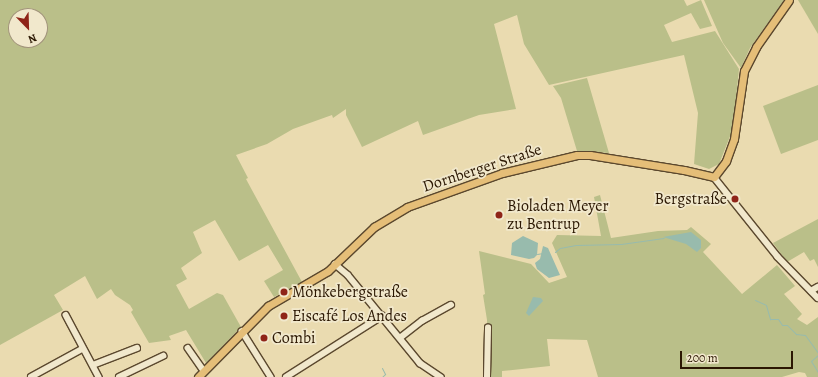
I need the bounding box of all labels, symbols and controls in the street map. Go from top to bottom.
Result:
north arrow [8,8,48,48]
text: N [26,30,39,47]
street label: Dornberger Straße [420,140,544,196]
place label: Bergstraße [655,189,727,209]
marker: Bergstraße [730,194,740,204]
place label: Bioladen Meyer zu Bentrup [507,196,609,234]
marker: Bioladen Meyer zu Bentrup [494,210,504,220]
place label: Mönkebergstraße [292,282,408,302]
marker: Mönkebergstraße [279,287,289,297]
place label: Eiscafé Los Andes [292,306,407,326]
marker: Eiscafé Los Andes [279,311,289,321]
place label: Combi [272,328,316,348]
marker: Combi [259,333,269,343]
scale bar [682,343,795,369]
text: 200 m [687,350,718,366]

